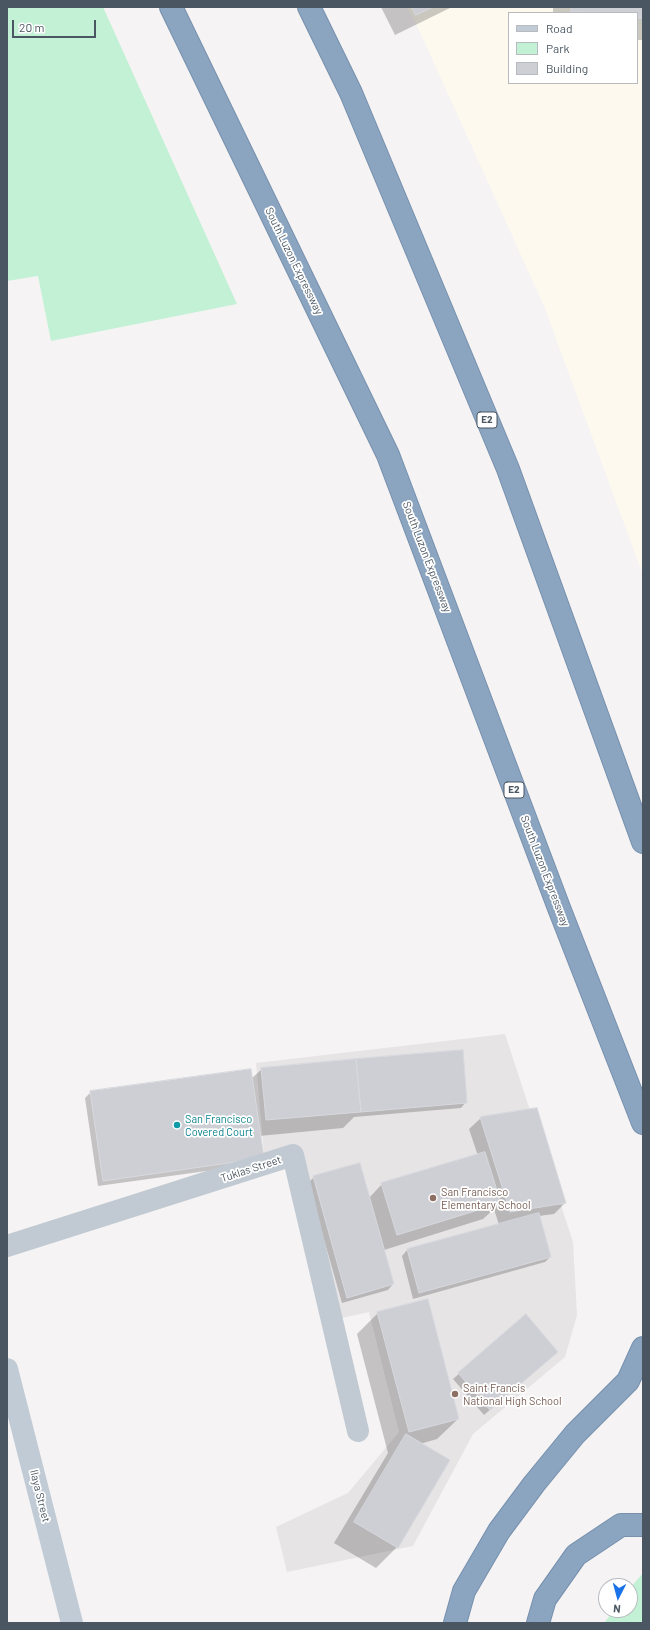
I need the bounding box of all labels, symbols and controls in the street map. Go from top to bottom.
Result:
scale bar [14,12,98,38]
legend [508,12,638,84]
text: 20 m [19,20,45,34]
text: Road [546,21,573,35]
text: Park [546,41,570,55]
text: Building [546,61,588,75]
street label: South Luzon Expressway [262,205,326,317]
road number: E2 [477,412,497,428]
street label: South Luzon Expressway [400,500,454,614]
road number: E2 [504,782,524,798]
street label: South Luzon Expressway [518,814,572,928]
place label: San Francisco Covered Court [185,1112,253,1138]
marker: San Francisco Covered Court [172,1120,182,1130]
street label: Tuklas Street [219,1153,283,1185]
place label: San Francisco Elementary School [441,1185,531,1211]
marker: San Francisco Elementary School [428,1193,438,1203]
place label: Saint Francis National High School [463,1381,562,1407]
marker: Saint Francis National High School [450,1389,460,1399]
street label: Ilaya Street [27,1468,53,1524]
north arrow [598,1578,638,1618]
text: N [612,1603,621,1616]

